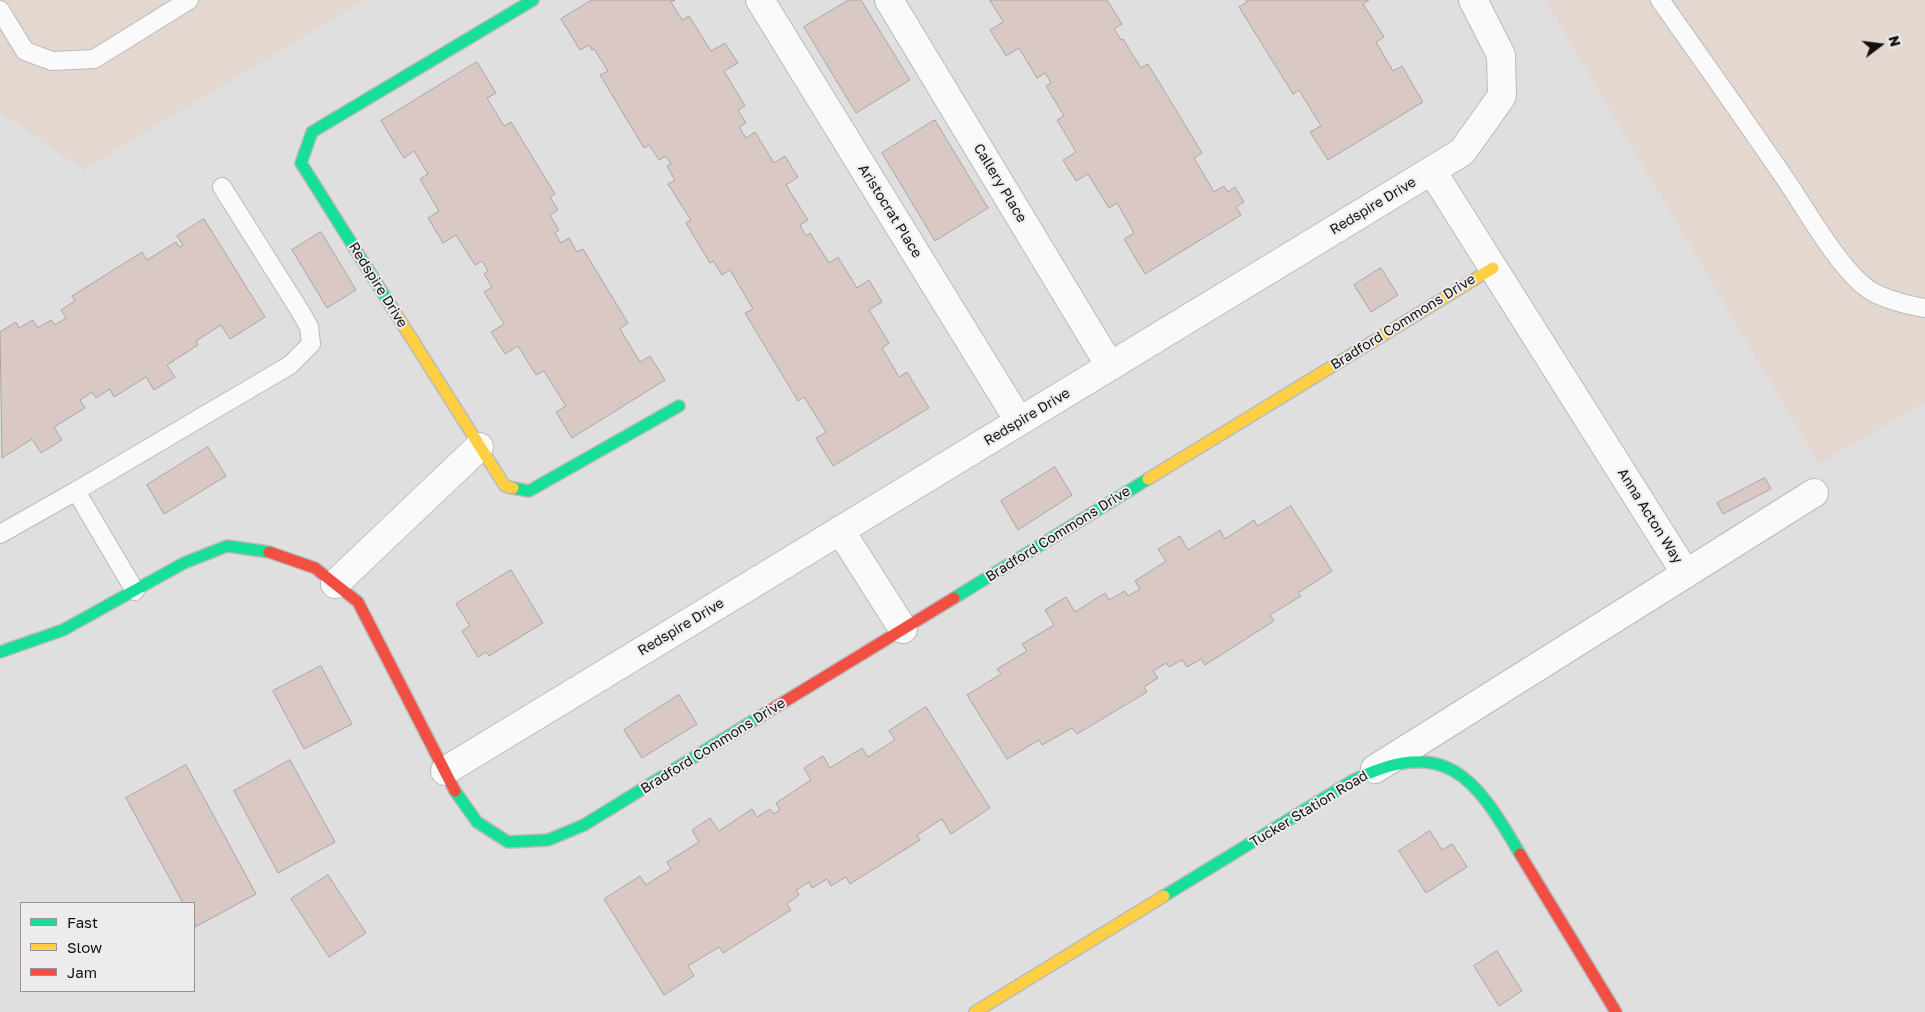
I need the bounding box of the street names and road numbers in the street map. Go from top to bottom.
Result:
street label: Callery Place [970,141,1030,225]
street label: Aristocrat Place [854,161,926,261]
street label: Redspire Drive [1327,174,1419,238]
street label: Redspire Drive [345,239,411,331]
street label: Bradford Commons Drive [1328,271,1478,373]
street label: Redspire Drive [981,385,1073,449]
street label: Anna Acton Way [1614,465,1686,567]
street label: Bradford Commons Drive [983,483,1133,585]
street label: Redspire Drive [635,595,727,659]
street label: Bradford Commons Drive [638,695,788,797]
street label: Tucker Station Road [1247,767,1371,851]

